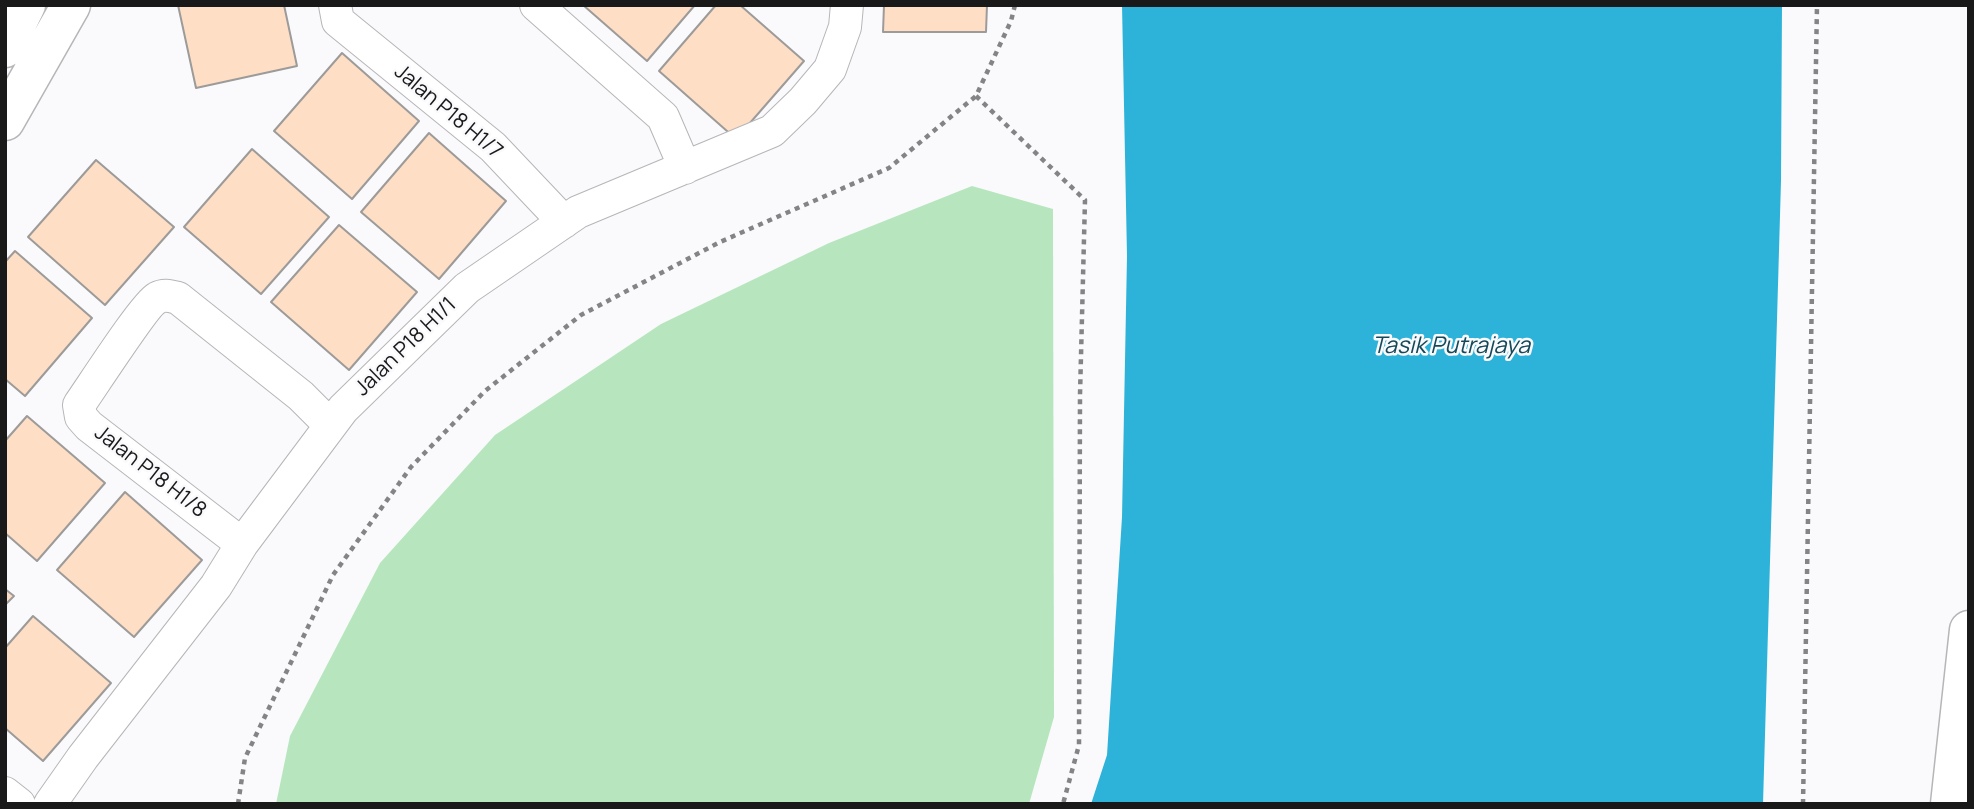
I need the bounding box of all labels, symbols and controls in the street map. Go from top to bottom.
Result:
street label: Jalan P18 H1/7 [389,60,507,164]
street label: Jalan P18 H1/1 [350,293,462,401]
water label: Tasik Putrajaya [1372,333,1530,361]
street label: Jalan P18 H1/8 [89,421,211,523]

